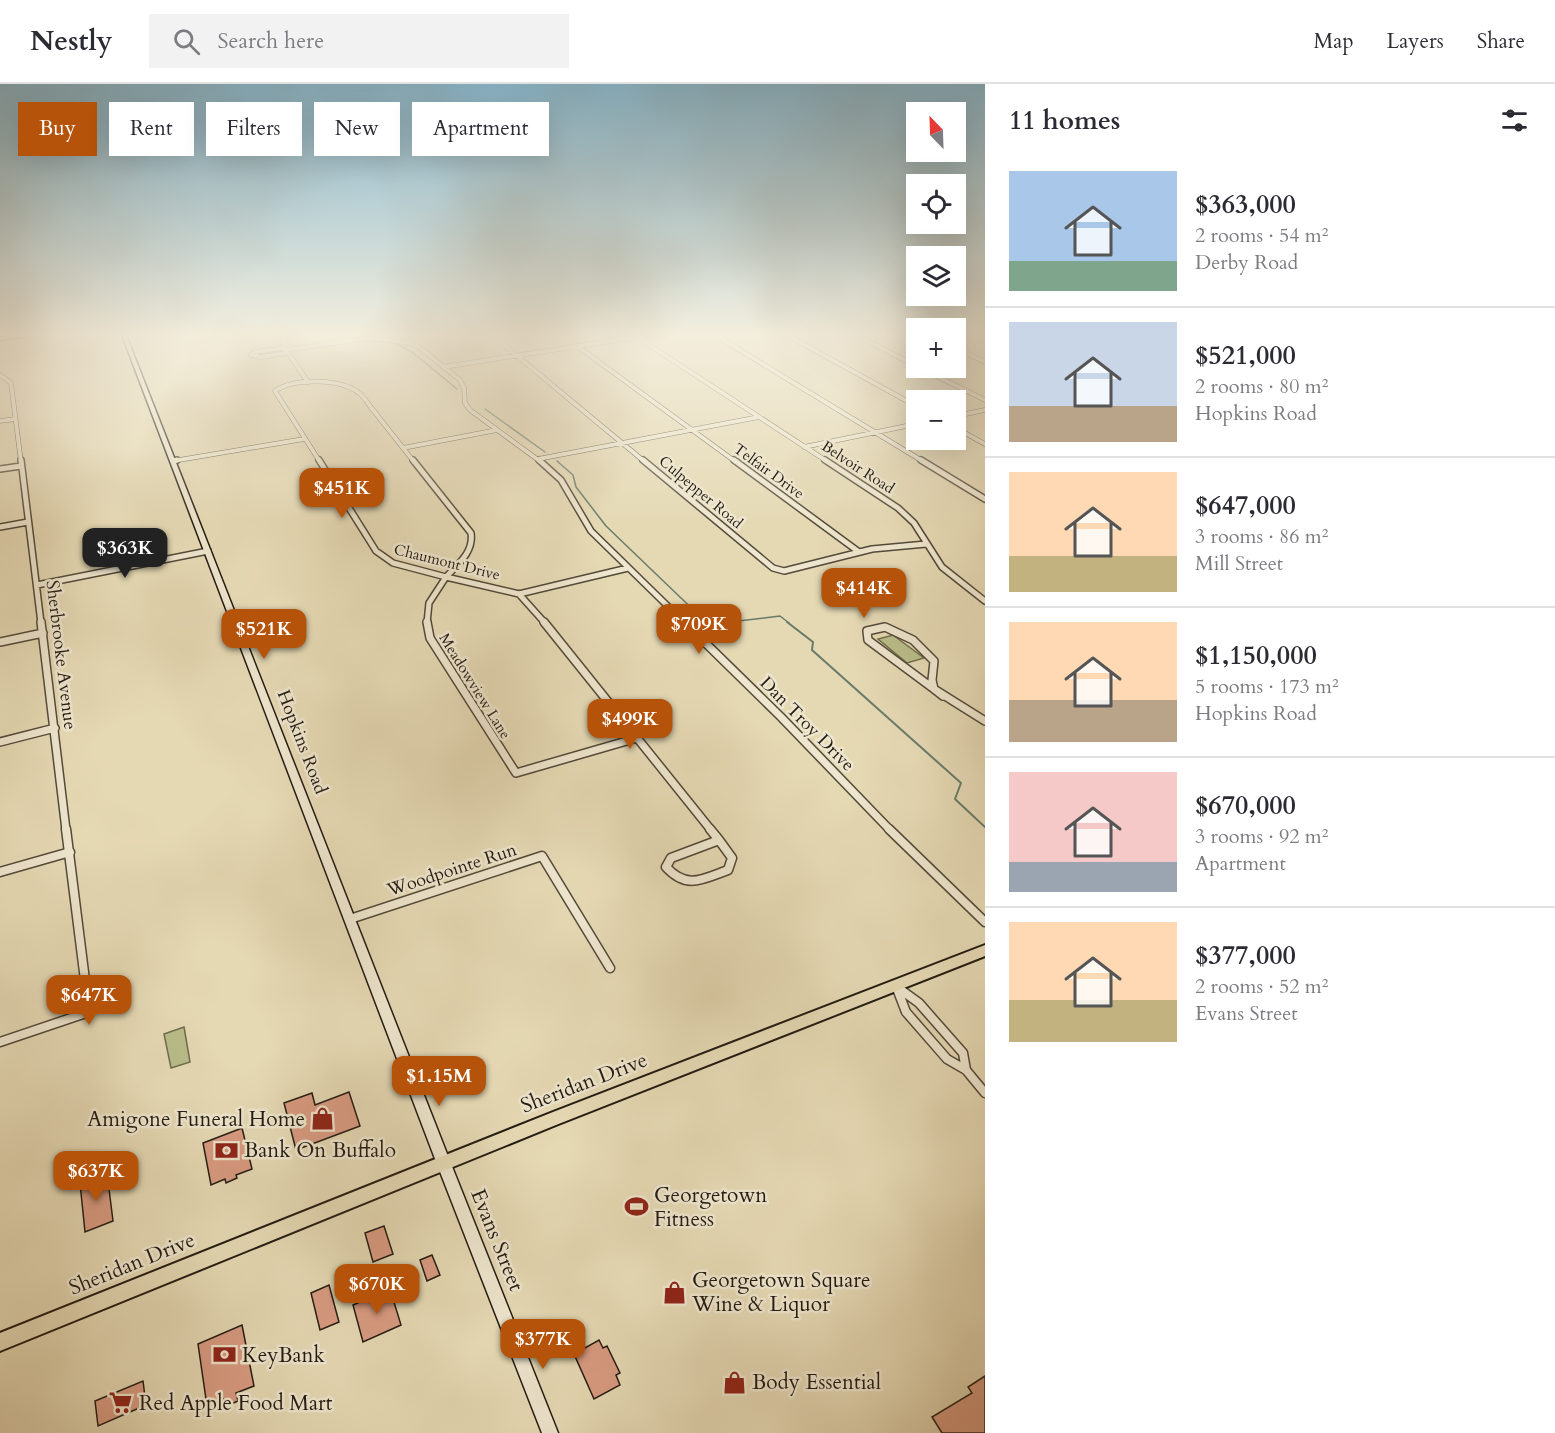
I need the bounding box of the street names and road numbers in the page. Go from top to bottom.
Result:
street label: Belvoir Road [818,436,898,498]
street label: Telfair Drive [730,439,808,503]
street label: Culpepper Road [655,451,747,533]
street label: Chaumont Drive [392,539,502,585]
street label: Sherbrooke Avenue [39,579,83,731]
street label: Meadowview Lane [434,629,516,743]
street label: Dan Troy Drive [754,671,860,777]
street label: Hopkins Road [271,686,333,798]
street label: Woodpointe Run [383,837,521,903]
street label: Sheridan Drive [516,1045,652,1121]
street label: Evans Street [463,1185,531,1296]
street label: Sheridan Drive [65,1226,199,1302]

